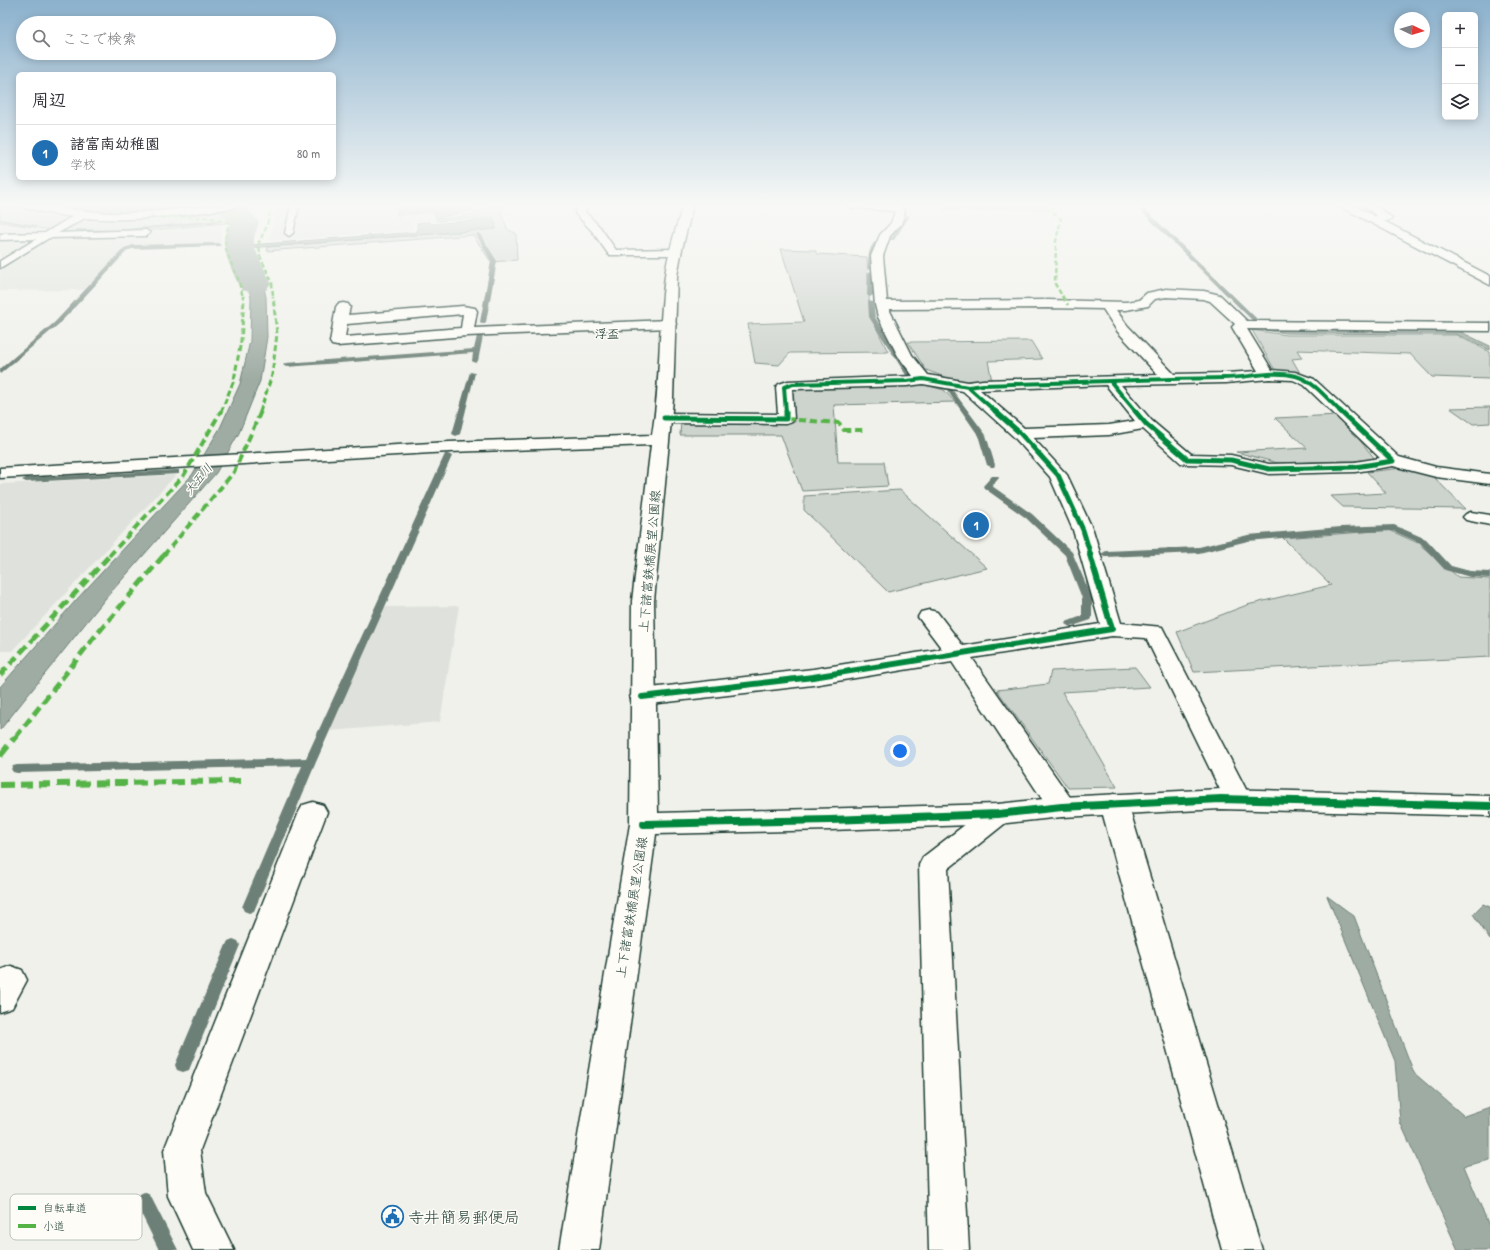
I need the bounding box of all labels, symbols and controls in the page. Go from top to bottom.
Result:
north arrow [1394,12,1430,48]
map controls [1442,12,1478,120]
button: + [1442,12,1478,48]
search box [16,16,336,60]
icon: search [30,27,52,49]
text: ここで検索 [62,28,137,49]
button: − [1442,48,1478,84]
button: layers [1442,84,1478,120]
text: 周辺 [32,88,66,111]
text: 諸富南幼稚園 [70,133,160,154]
text: 1 [43,144,47,162]
text: 80 m [297,144,320,162]
text: 学校 [70,155,96,173]
district label: 浮盃 [595,325,619,342]
water label: 大五川 [180,460,216,498]
street label: 上下諸富鉄橋展望公園線 [634,488,664,633]
pin: 1 [963,510,989,540]
your location [890,741,910,761]
street label: 上下諸富鉄橋展望公園線 [611,834,651,979]
legend [10,1194,142,1240]
text: 自転車道 [43,1201,87,1215]
public building icon: 寺井簡易郵便局 [380,1204,406,1230]
place label: 寺井簡易郵便局 [408,1206,520,1228]
text: 小道 [43,1219,65,1233]

